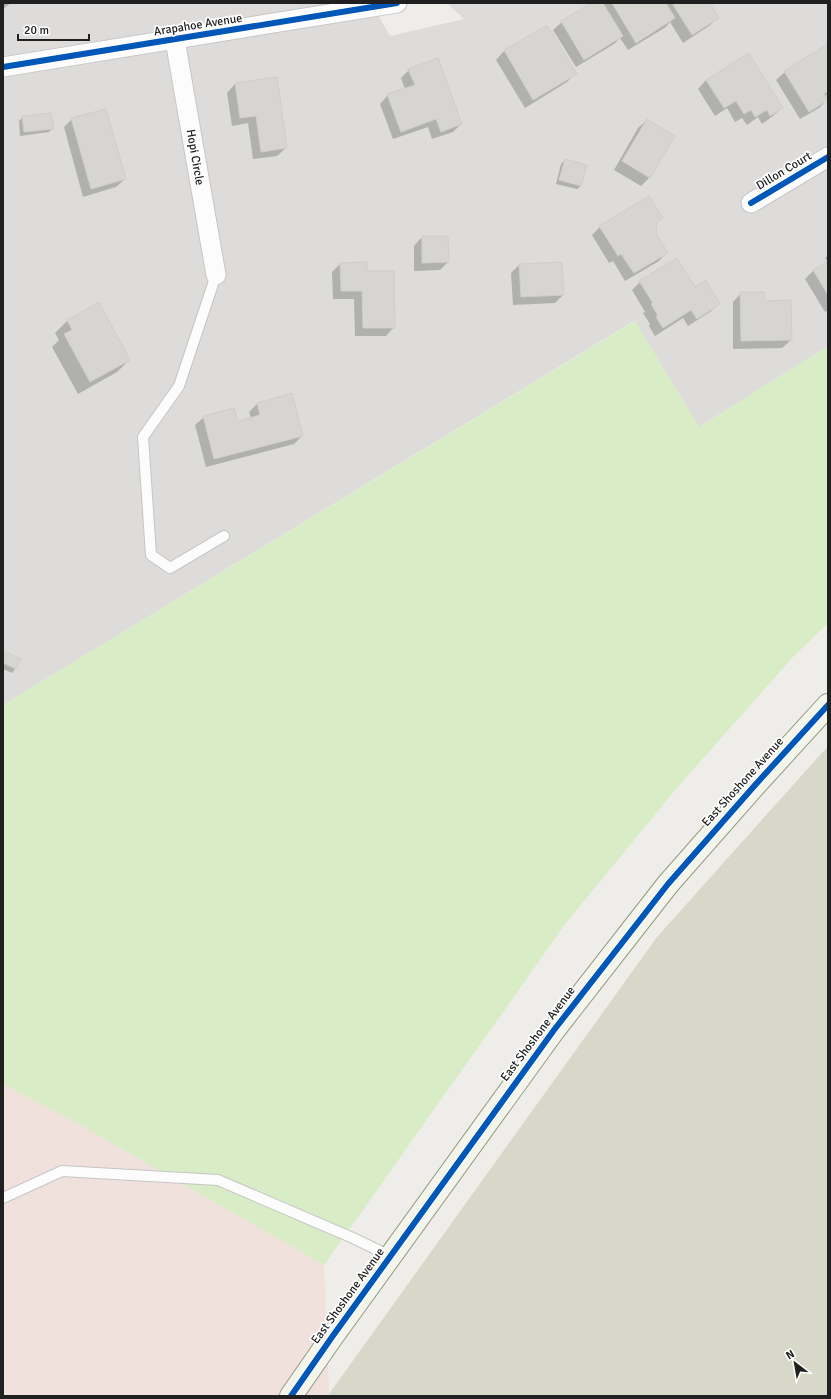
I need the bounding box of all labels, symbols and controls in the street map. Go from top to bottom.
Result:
street label: Arapahoe Avenue [153,11,243,39]
scale bar [18,16,89,42]
text: 20 m [24,23,49,38]
street label: Hopi Circle [183,128,208,186]
street label: Dillon Court [754,149,814,193]
street label: East Shoshone Avenue [699,734,787,830]
street label: East Shoshone Avenue [497,984,579,1084]
street label: East Shoshone Avenue [308,1245,388,1347]
north arrow [775,1343,815,1383]
text: N [783,1347,797,1362]

